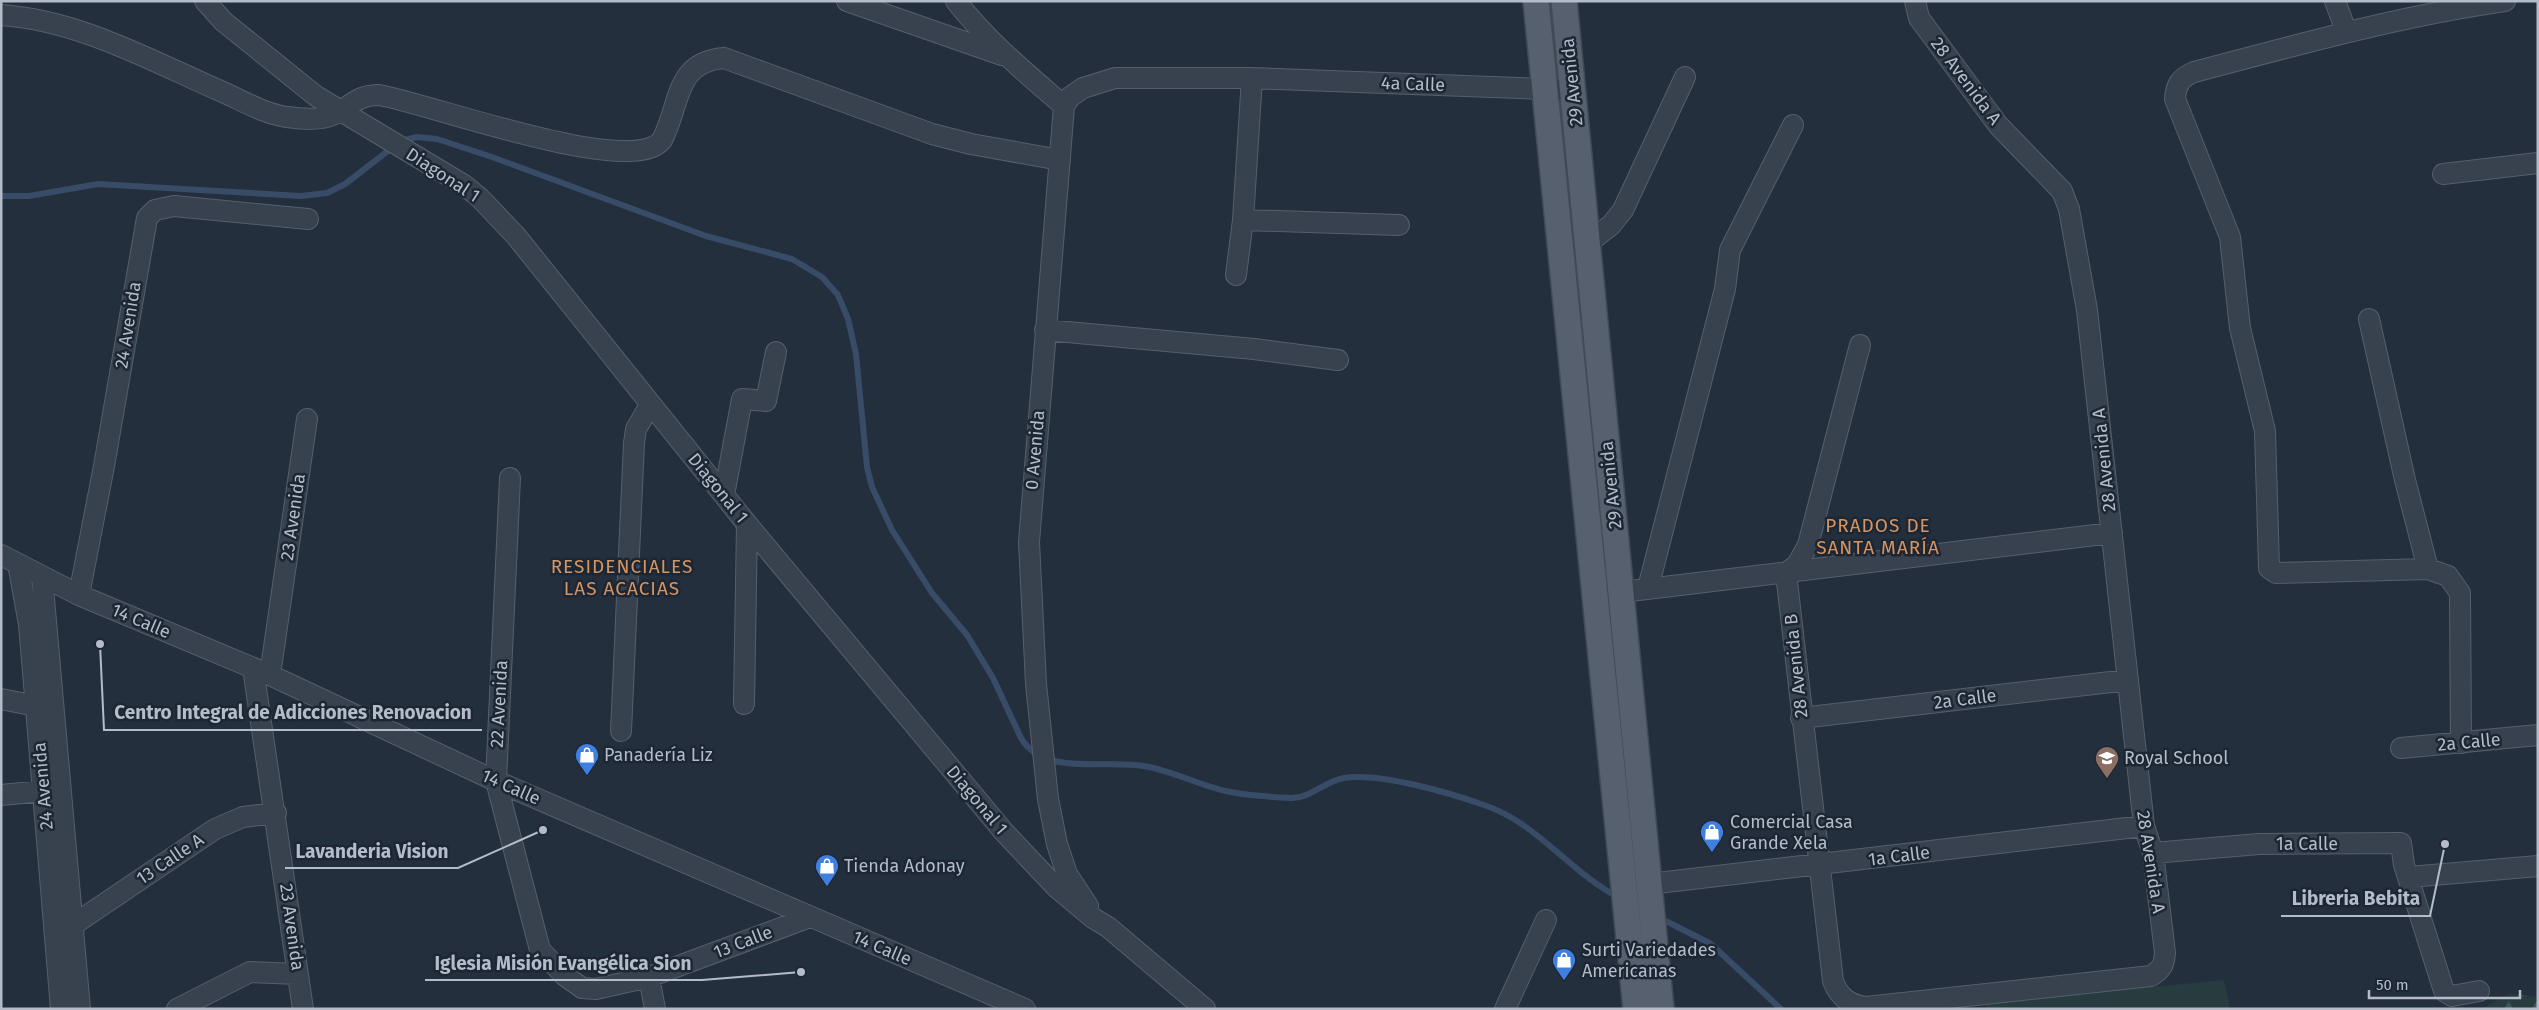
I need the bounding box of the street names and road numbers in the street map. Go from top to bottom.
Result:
street label: 28 Avenida A [1926,33,2006,130]
street label: 29 Avenida [1556,37,1588,127]
street label: 4a Calle [1381,72,1445,96]
street label: Diagonal 1 [402,143,484,207]
street label: 24 Avenida [110,280,146,370]
street label: 28 Avenida A [2088,407,2120,513]
street label: 0 Avenida [1021,409,1049,491]
street label: 29 Avenida [1595,440,1627,530]
street label: Diagonal 1 [683,448,753,528]
street label: 23 Avenida [276,472,310,562]
street label: 14 Calle [108,599,174,643]
street label: 28 Avenida B [1780,613,1812,719]
street label: 22 Avenida [486,660,512,748]
street label: 2a Calle [1932,684,1998,714]
street label: 2a Calle [2437,728,2501,756]
street label: 24 Avenida [28,741,58,831]
street label: Diagonal 1 [942,761,1012,839]
street label: 14 Calle [478,764,544,810]
street label: 28 Avenida A [2132,809,2170,916]
street label: 13 Calle A [132,828,208,889]
street label: 1a Calle [2276,833,2338,855]
street label: 1a Calle [1867,841,1931,871]
street label: 23 Avenida [275,882,309,972]
street label: 13 Calle [710,921,776,963]
street label: 14 Calle [849,926,915,970]

